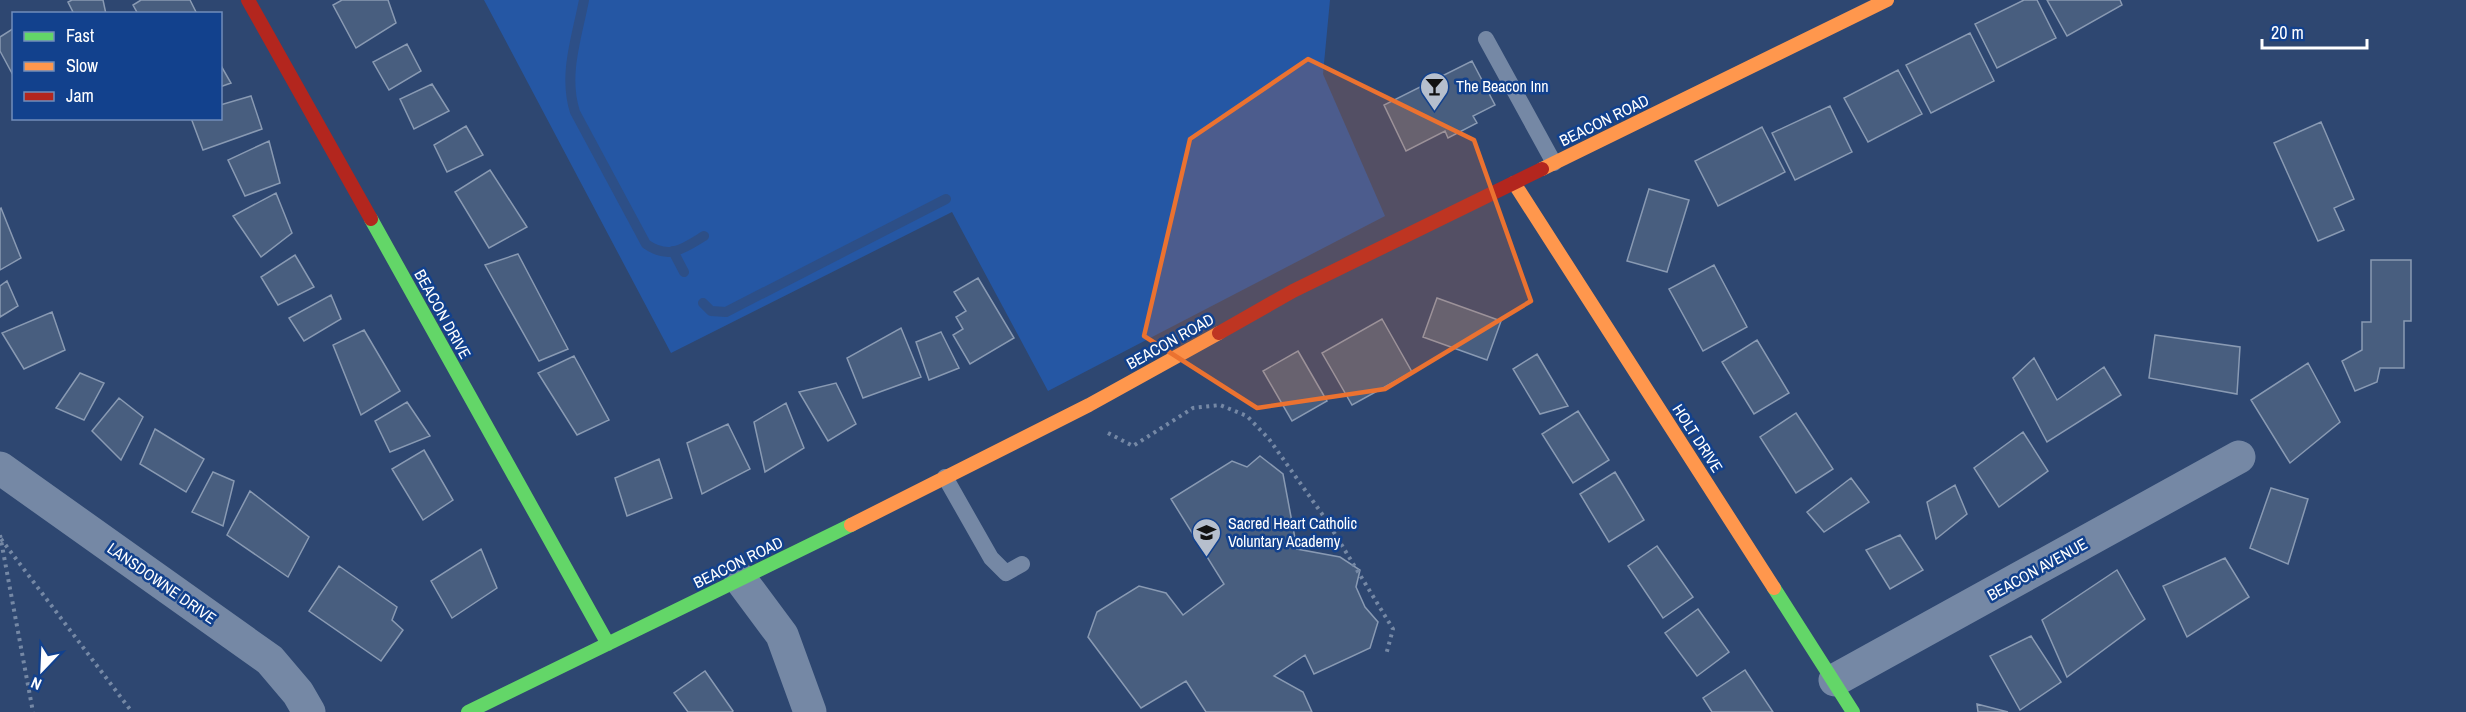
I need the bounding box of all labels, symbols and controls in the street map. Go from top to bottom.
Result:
legend [12,12,222,120]
scale bar [2262,12,2367,50]
text: 20 m [2271,20,2304,45]
text: Fast [66,23,94,48]
text: Slow [66,53,98,78]
bar icon: The Beacon Inn [1419,70,1451,112]
place label: The Beacon Inn [1456,75,1549,97]
text: Jam [66,83,94,108]
street label: BEACON ROAD [1556,89,1652,151]
street label: BEACON DRIVE [409,265,477,363]
street label: BEACON ROAD [1122,308,1218,374]
street label: HOLT DRIVE [1668,399,1728,477]
place label: Sacred Heart Catholic Voluntary Academy [1228,512,1358,552]
school or university icon: Sacred Heart Catholic Voluntary Academy [1191,516,1223,558]
street label: BEACON ROAD [690,531,786,593]
street label: BEACON AVENUE [1983,532,2091,606]
street label: LANSDOWNE DRIVE [103,537,221,629]
north arrow [12,640,72,700]
text: N [27,672,45,696]

